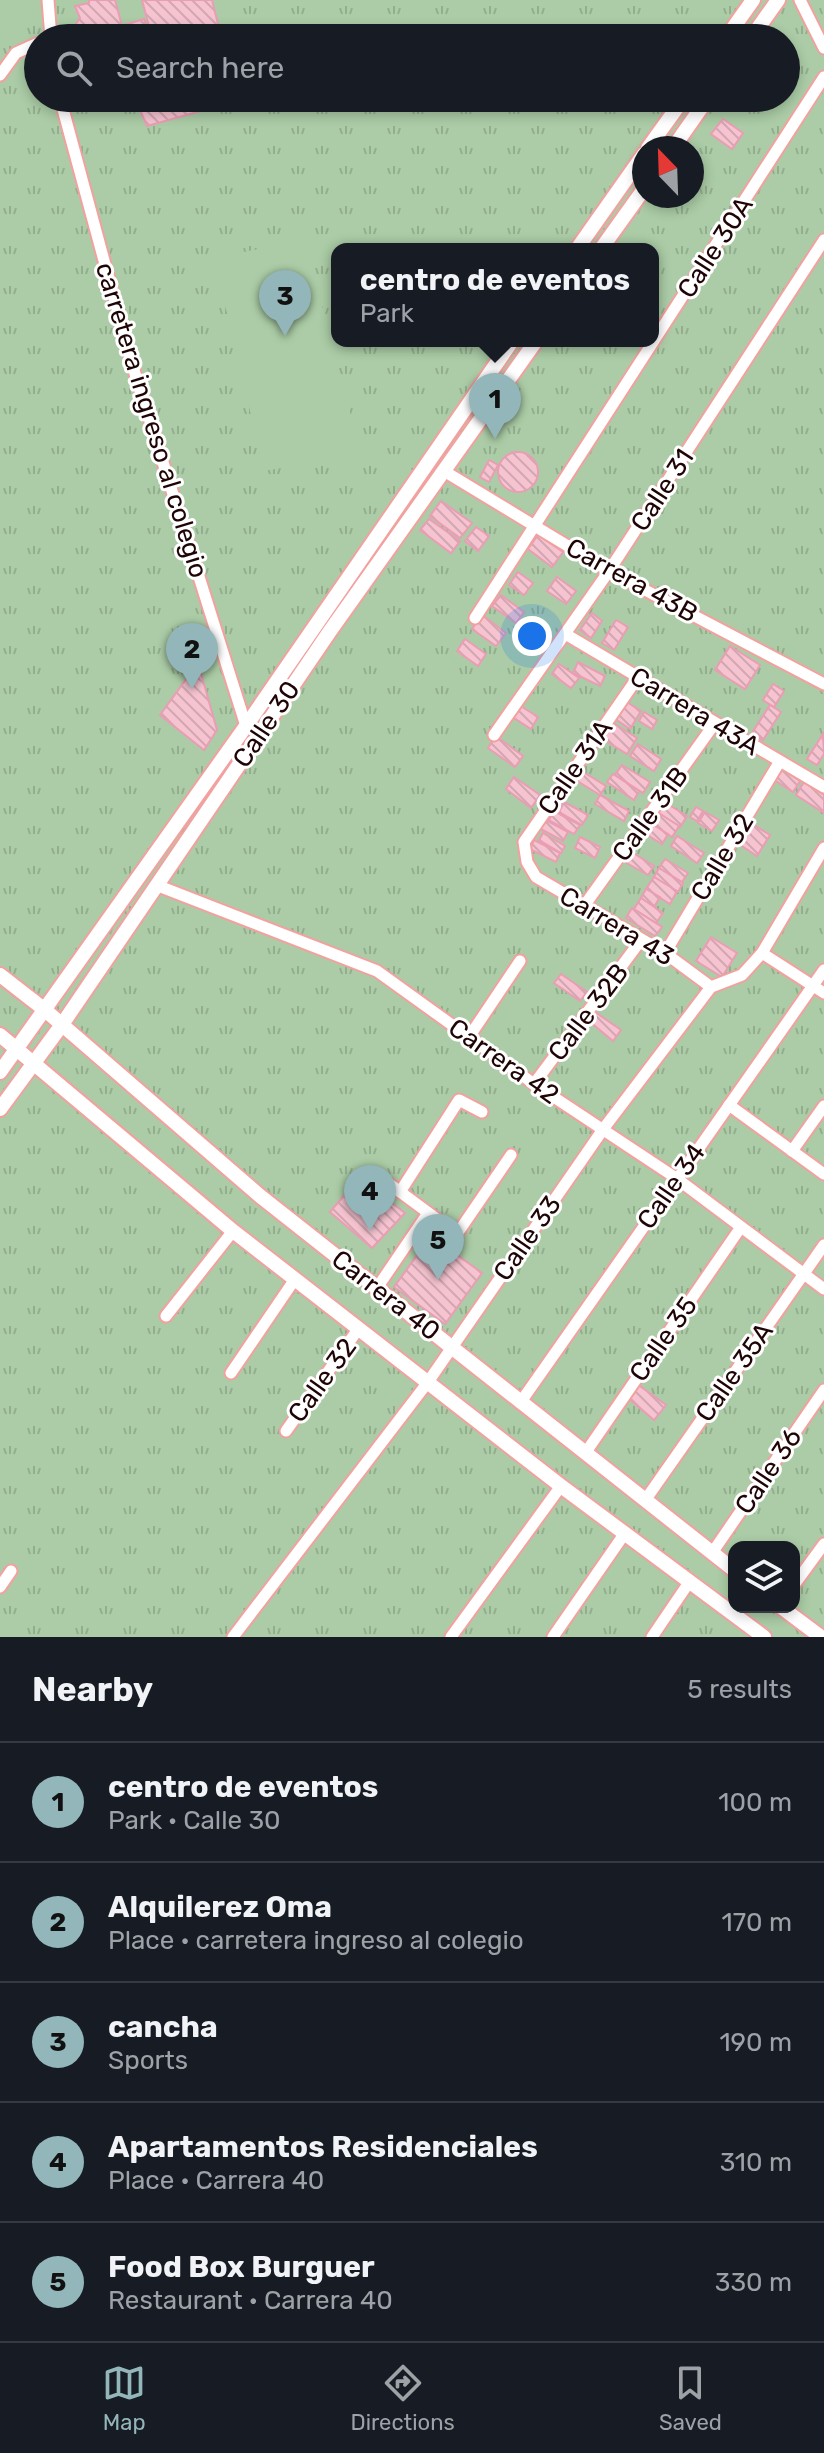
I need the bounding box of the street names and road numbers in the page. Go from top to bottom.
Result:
street label: Calle 30A [671,191,760,304]
street label: carretera ingreso al colegio [89,259,214,582]
street label: Calle 31 [624,443,700,537]
street label: Carrera 43B [561,532,703,629]
street label: Carrera 43A [624,661,765,762]
street label: Calle 30 [226,675,306,773]
street label: Calle 31A [531,714,619,821]
street label: Calle 31B [606,761,695,867]
street label: Calle 32 [684,808,760,906]
street label: Carrera 43 [554,880,680,973]
street label: Calle 32B [542,958,635,1067]
street label: Carrera 42 [443,1012,565,1111]
street label: Calle 34 [631,1138,712,1235]
street label: Calle 33 [487,1190,568,1287]
street label: Carrera 40 [325,1244,446,1347]
street label: Calle 35 [623,1291,704,1388]
street label: Calle 35A [689,1317,780,1428]
street label: Calle 32 [282,1332,363,1428]
street label: Calle 36 [729,1423,808,1520]

